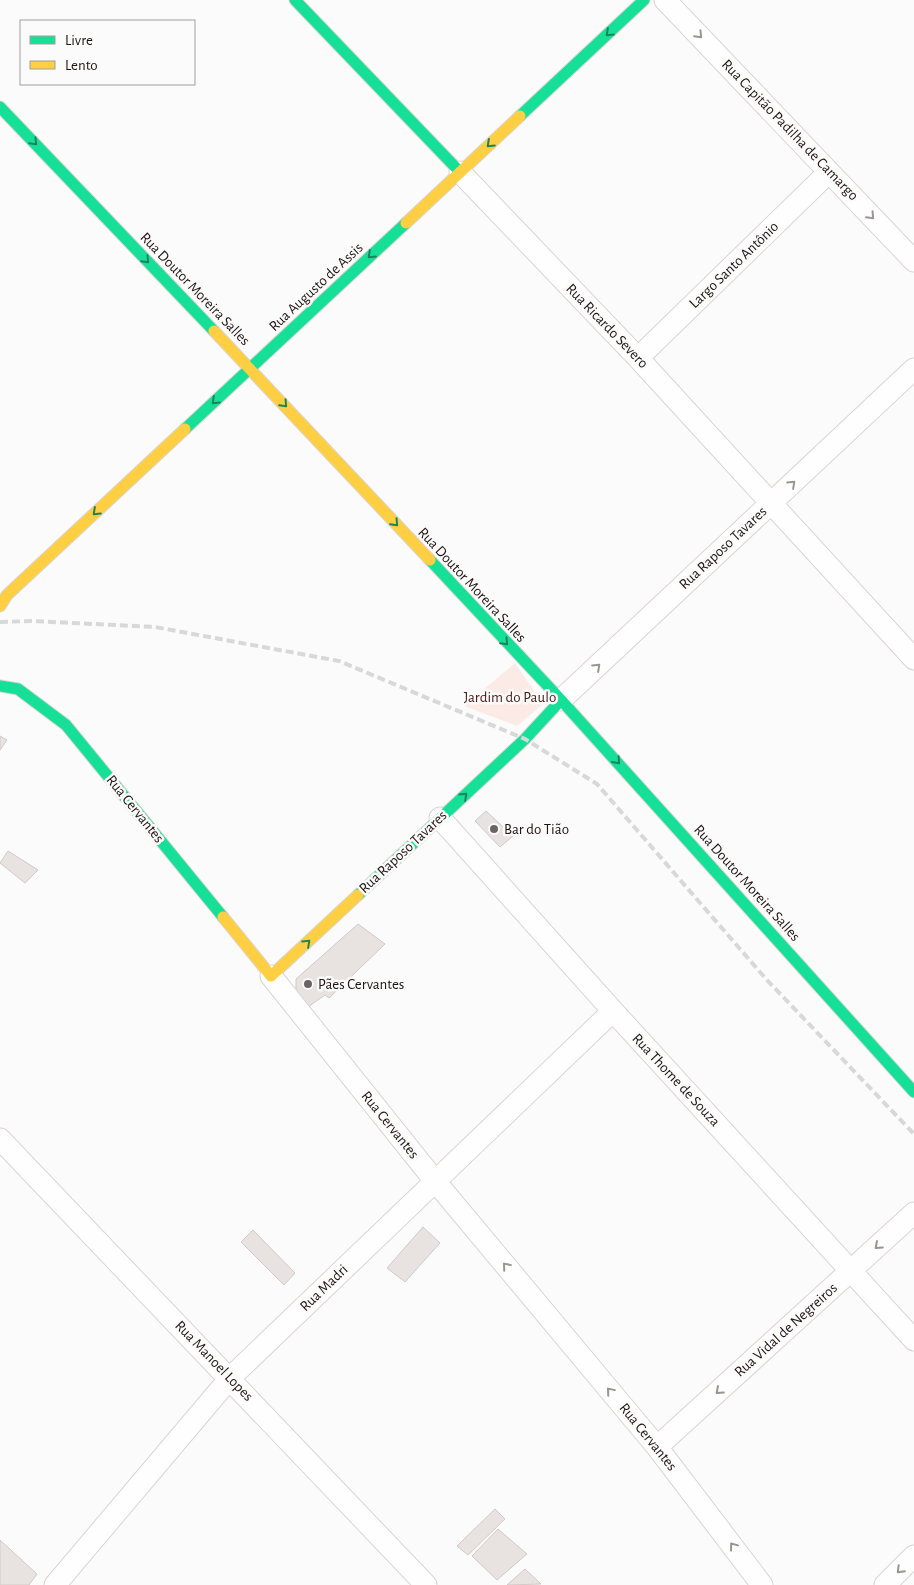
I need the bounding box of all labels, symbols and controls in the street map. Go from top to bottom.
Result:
legend [20,20,195,85]
one-way arrow [605,27,614,36]
one-way arrow [693,30,702,39]
text: Livre [65,33,93,48]
street label: Rua Capitão Padilha de Camargo [719,57,861,203]
text: Lento [65,58,98,73]
one-way arrow [28,136,37,145]
one-way arrow [487,138,496,147]
one-way arrow [865,210,874,219]
street label: Largo Santo Antônio [687,219,781,311]
street label: Rua Doutor Moreira Salles [137,230,253,348]
street label: Rua Augusto de Assis [266,240,366,334]
one-way arrow [368,249,377,258]
one-way arrow [140,254,149,263]
street label: Rua Ricardo Severo [563,281,651,371]
one-way arrow [212,395,221,404]
one-way arrow [278,399,287,408]
one-way arrow [786,481,795,490]
street label: Rua Raposo Tavares [676,504,770,592]
one-way arrow [93,506,102,515]
one-way arrow [389,518,398,527]
street label: Rua Doutor Moreira Salles [415,525,529,645]
one-way arrow [499,637,508,646]
one-way arrow [591,664,600,673]
park label: Jardim do Paulo [464,690,556,705]
one-way arrow [611,755,620,764]
street label: Rua Cervantes [103,772,167,846]
one-way arrow [458,793,467,802]
street label: Rua Raposo Tavares [356,808,450,896]
place label: Bar do Tião [504,822,569,837]
street label: Rua Doutor Moreira Salles [691,822,803,944]
marker: Bar do Tião [488,823,500,835]
one-way arrow [301,940,310,949]
place label: Pães Cervantes [318,977,404,992]
marker: Pães Cervantes [302,978,314,990]
street label: Rua Thome de Souza [629,1031,723,1129]
street label: Rua Cervantes [358,1088,422,1162]
one-way arrow [874,1240,883,1249]
street label: Rua Madri [297,1262,351,1314]
one-way arrow [503,1263,512,1272]
street label: Rua Vidal de Negreiros [732,1280,840,1380]
street label: Rua Manoel Lopes [172,1318,256,1404]
one-way arrow [716,1385,725,1394]
one-way arrow [608,1388,616,1397]
street label: Rua Cervantes [616,1400,680,1474]
one-way arrow [730,1543,738,1552]
one-way arrow [896,1565,905,1574]

